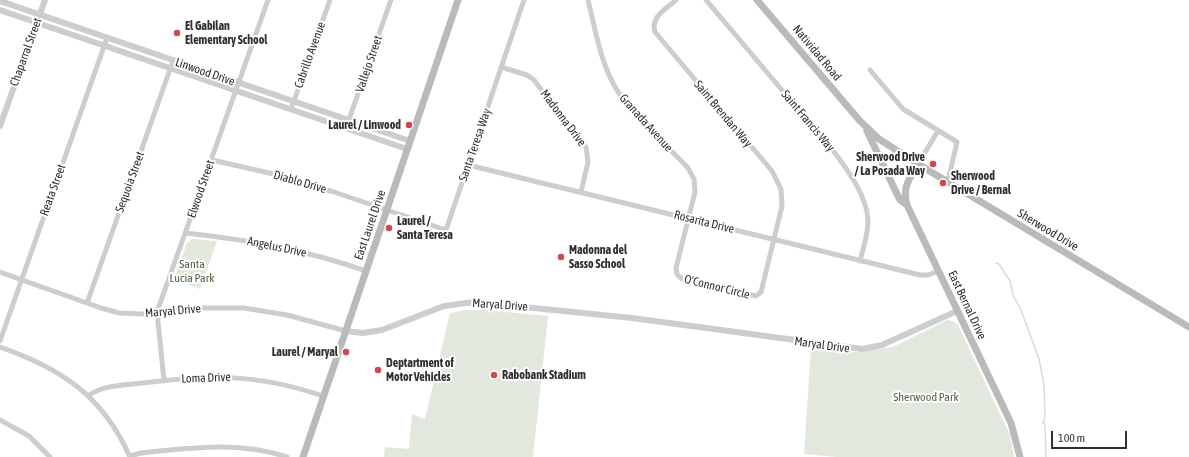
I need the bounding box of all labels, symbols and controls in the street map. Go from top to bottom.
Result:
street label: Chaparral Street [7,16,45,88]
place label: El Gabilan Elementary School [185,19,267,47]
street label: Cabrillo Avenue [291,20,329,90]
street label: Natividad Road [790,22,844,84]
marker: El Gabilan Elementary School [172,28,182,38]
street label: Vallejo Street [353,34,385,94]
street label: Linwood Drive [173,55,237,89]
street label: Saint Brendan Way [691,78,755,150]
street label: Madonna Drive [537,87,589,149]
street label: Saint Francis Way [778,87,838,155]
street label: Granada Avenue [616,91,676,155]
street label: Santa Teresa Way [456,107,494,183]
place label: Laurel / Linwood [328,118,401,132]
marker: Laurel / Linwood [404,120,414,130]
street label: Sequoia Street [112,150,148,214]
place label: Sherwood Drive / La Posada Way [854,150,925,178]
street label: Elwood Street [184,158,218,220]
marker: Sherwood Drive / La Posada Way [928,159,938,169]
street label: Reata Street [37,162,69,218]
street label: Diablo Drive [272,168,328,196]
place label: Sherwood Drive / Bernal [951,169,1011,197]
marker: Sherwood Drive / Bernal [938,178,948,188]
street label: East Laurel Drive [351,188,389,262]
street label: Sherwood Drive [1015,206,1081,254]
street label: Rosarita Drive [672,208,736,236]
place label: Laurel / Santa Teresa [397,214,453,242]
marker: Laurel / Santa Teresa [384,223,394,233]
street label: Angelus Drive [246,234,308,260]
place label: Madonna del Sasso School [569,243,627,271]
marker: Madonna del Sasso School [556,252,566,262]
park label: Santa Lucia Park [170,257,214,285]
street label: East Bernal Drive [945,268,989,342]
street label: O'Connor Circle [683,272,751,302]
street label: Maryal Drive [472,296,528,314]
street label: Maryal Drive [145,301,201,321]
street label: Maryal Drive [793,334,851,356]
place label: Laurel / Maryal [272,345,338,359]
marker: Laurel / Maryal [341,347,351,357]
place label: Deptartment of Motor Vehicles [386,356,454,384]
marker: Deptartment of Motor Vehicles [373,365,383,375]
place label: Rabobank Stadium [502,368,586,382]
street label: Loma Drive [181,370,231,386]
marker: Rabobank Stadium [489,370,499,380]
park label: Sherwood Park [893,390,959,404]
scale bar [1053,423,1129,449]
text: 100 m [1058,431,1085,445]

